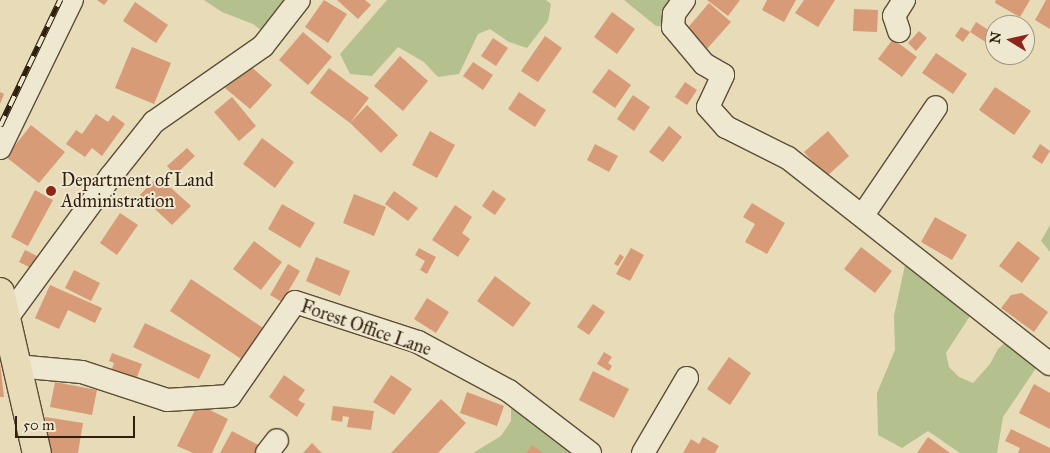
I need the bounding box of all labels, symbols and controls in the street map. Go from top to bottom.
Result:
north arrow [985,15,1035,65]
text: N [986,31,1005,45]
place label: Department of Land Administration [61,170,214,212]
marker: Department of Land Administration [45,185,57,197]
street label: Forest Office Lane [298,296,434,360]
scale bar [18,406,138,438]
text: 50 m [23,416,55,434]

